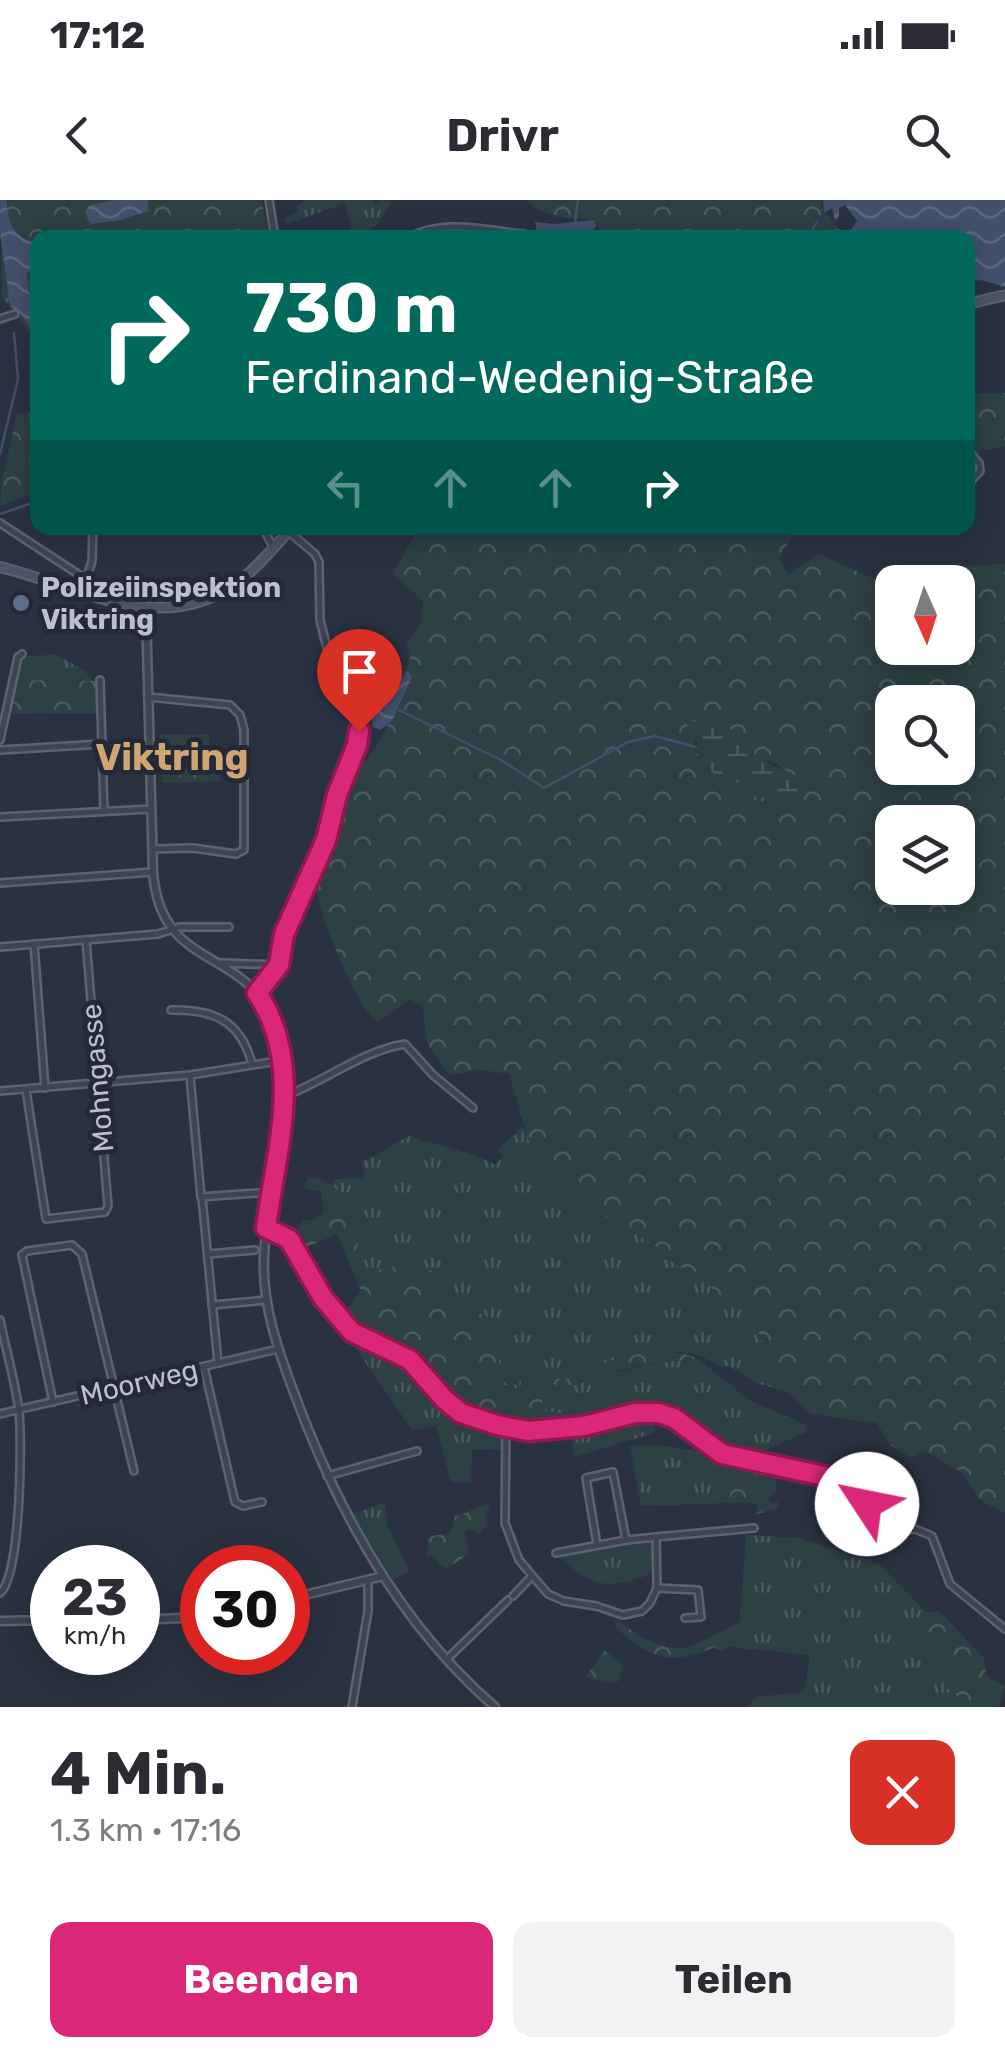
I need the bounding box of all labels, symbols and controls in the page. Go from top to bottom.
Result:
text: 17:12 [50,12,145,58]
icon: back [50,108,105,163]
icon: search [900,108,955,163]
text: Drivr [446,109,559,162]
text: 730 m [245,267,458,350]
icon: right [80,270,210,400]
text: Ferdinand-Wedenig-Straße [245,351,815,404]
icon: left [318,460,373,515]
icon: ahead [423,460,478,515]
icon: ahead [528,460,583,515]
icon: right [633,460,688,515]
north arrow [875,565,975,665]
map controls [875,565,975,905]
place label: Polizeiinspektion Viktring [41,571,281,636]
marker: Polizeiinspektion Viktring [10,592,32,614]
pin [317,629,402,732]
icon: arrive [332,644,387,699]
button: search [875,685,975,785]
district label: Viktring [95,734,249,780]
button: layers [875,805,975,905]
street label: Mohngasse [75,1002,120,1153]
street label: Moorweg [77,1353,201,1412]
position arrow [815,1452,919,1556]
speed limit sign: 30 [180,1545,310,1675]
text: 23 [62,1568,128,1628]
text: km/h [64,1621,126,1650]
text: 4 Min. [50,1738,226,1809]
button: close [850,1740,955,1845]
text: 1.3 km · 17:16 [50,1811,241,1849]
button: Beenden [50,1922,493,2037]
button: Teilen [513,1922,955,2037]

